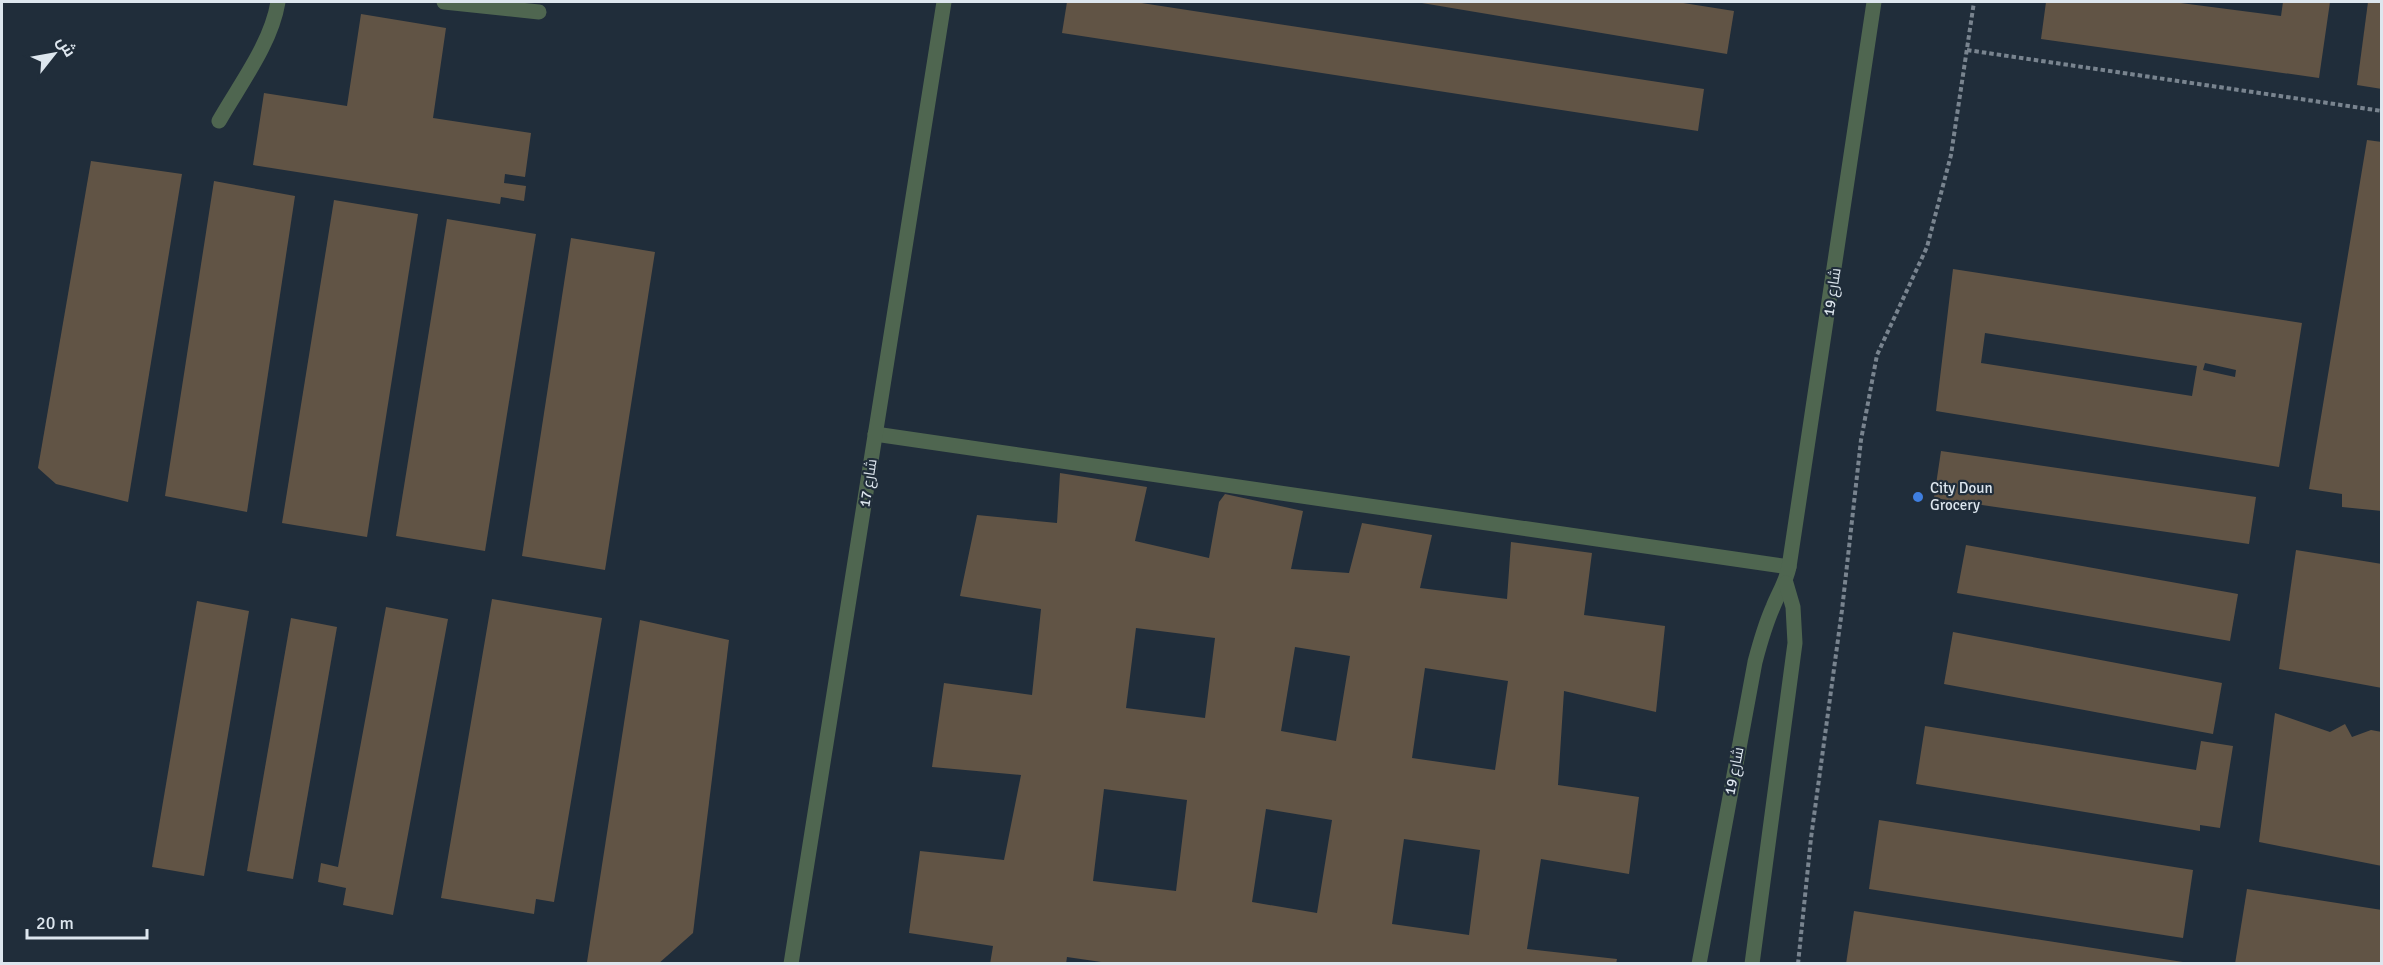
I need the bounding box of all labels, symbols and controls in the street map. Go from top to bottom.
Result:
north arrow [24,24,84,84]
text: ش [52,33,80,61]
street label: شارع 19 [1819,267,1847,318]
street label: شارع 17 [855,458,883,509]
place label: City Doun Grocery [1930,479,1993,514]
marker: City Doun Grocery [1911,490,1925,504]
street label: شارع 19 [1721,745,1749,797]
scale bar [27,902,147,940]
text: 20 m [36,912,74,934]

